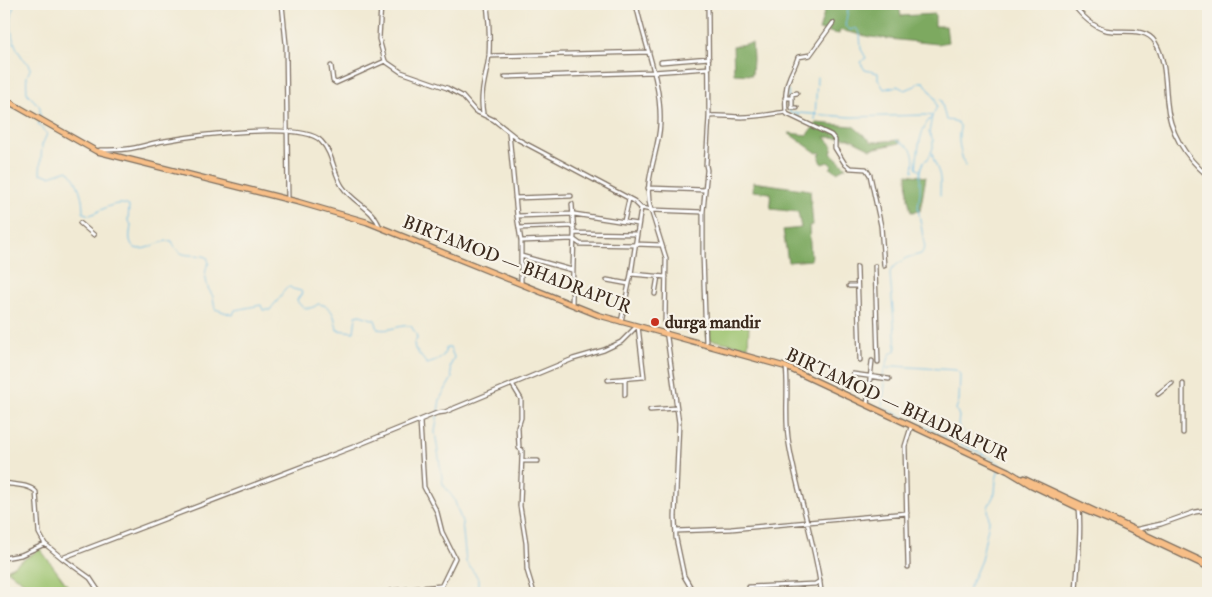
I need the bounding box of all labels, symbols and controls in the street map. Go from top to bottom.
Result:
street label: BIRTAMOD — BHADRAPUR [399,211,636,320]
place label: durga mandir [665,311,761,334]
marker: durga mandir [649,316,661,328]
street label: BIRTAMOD — BHADRAPUR [782,343,1013,467]

